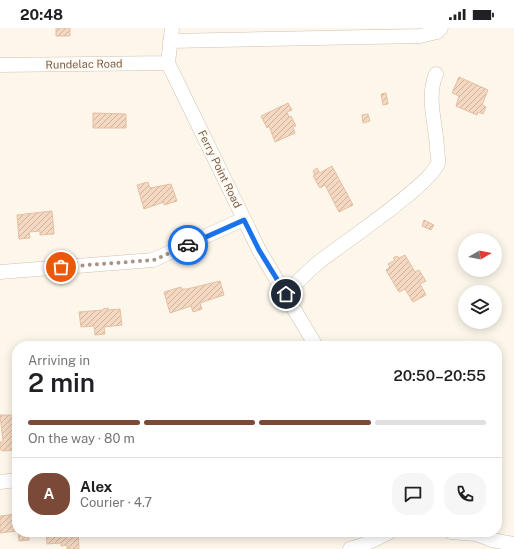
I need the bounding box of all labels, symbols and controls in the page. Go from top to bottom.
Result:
text: 20:48 [20,6,63,23]
street label: Rundelac Road [45,57,123,71]
street label: Ferry Point Road [196,128,244,210]
courier [168,225,208,265]
north arrow [458,233,502,277]
map controls [458,233,502,329]
icon: car [177,234,199,256]
pin [44,250,78,284]
icon: bag [50,256,72,278]
pin [269,277,303,311]
icon: home [275,283,297,305]
button: layers [458,285,502,329]
text: Arriving in [28,353,90,368]
text: 2 min [28,367,95,398]
text: 20:50–20:55 [393,367,486,384]
text: On the way · 80 m [28,431,135,446]
button: chat [392,473,434,515]
button: phone [444,473,486,515]
text: Alex [80,478,112,495]
text: A [44,485,54,502]
text: Courier · 4.7 [80,495,152,510]

